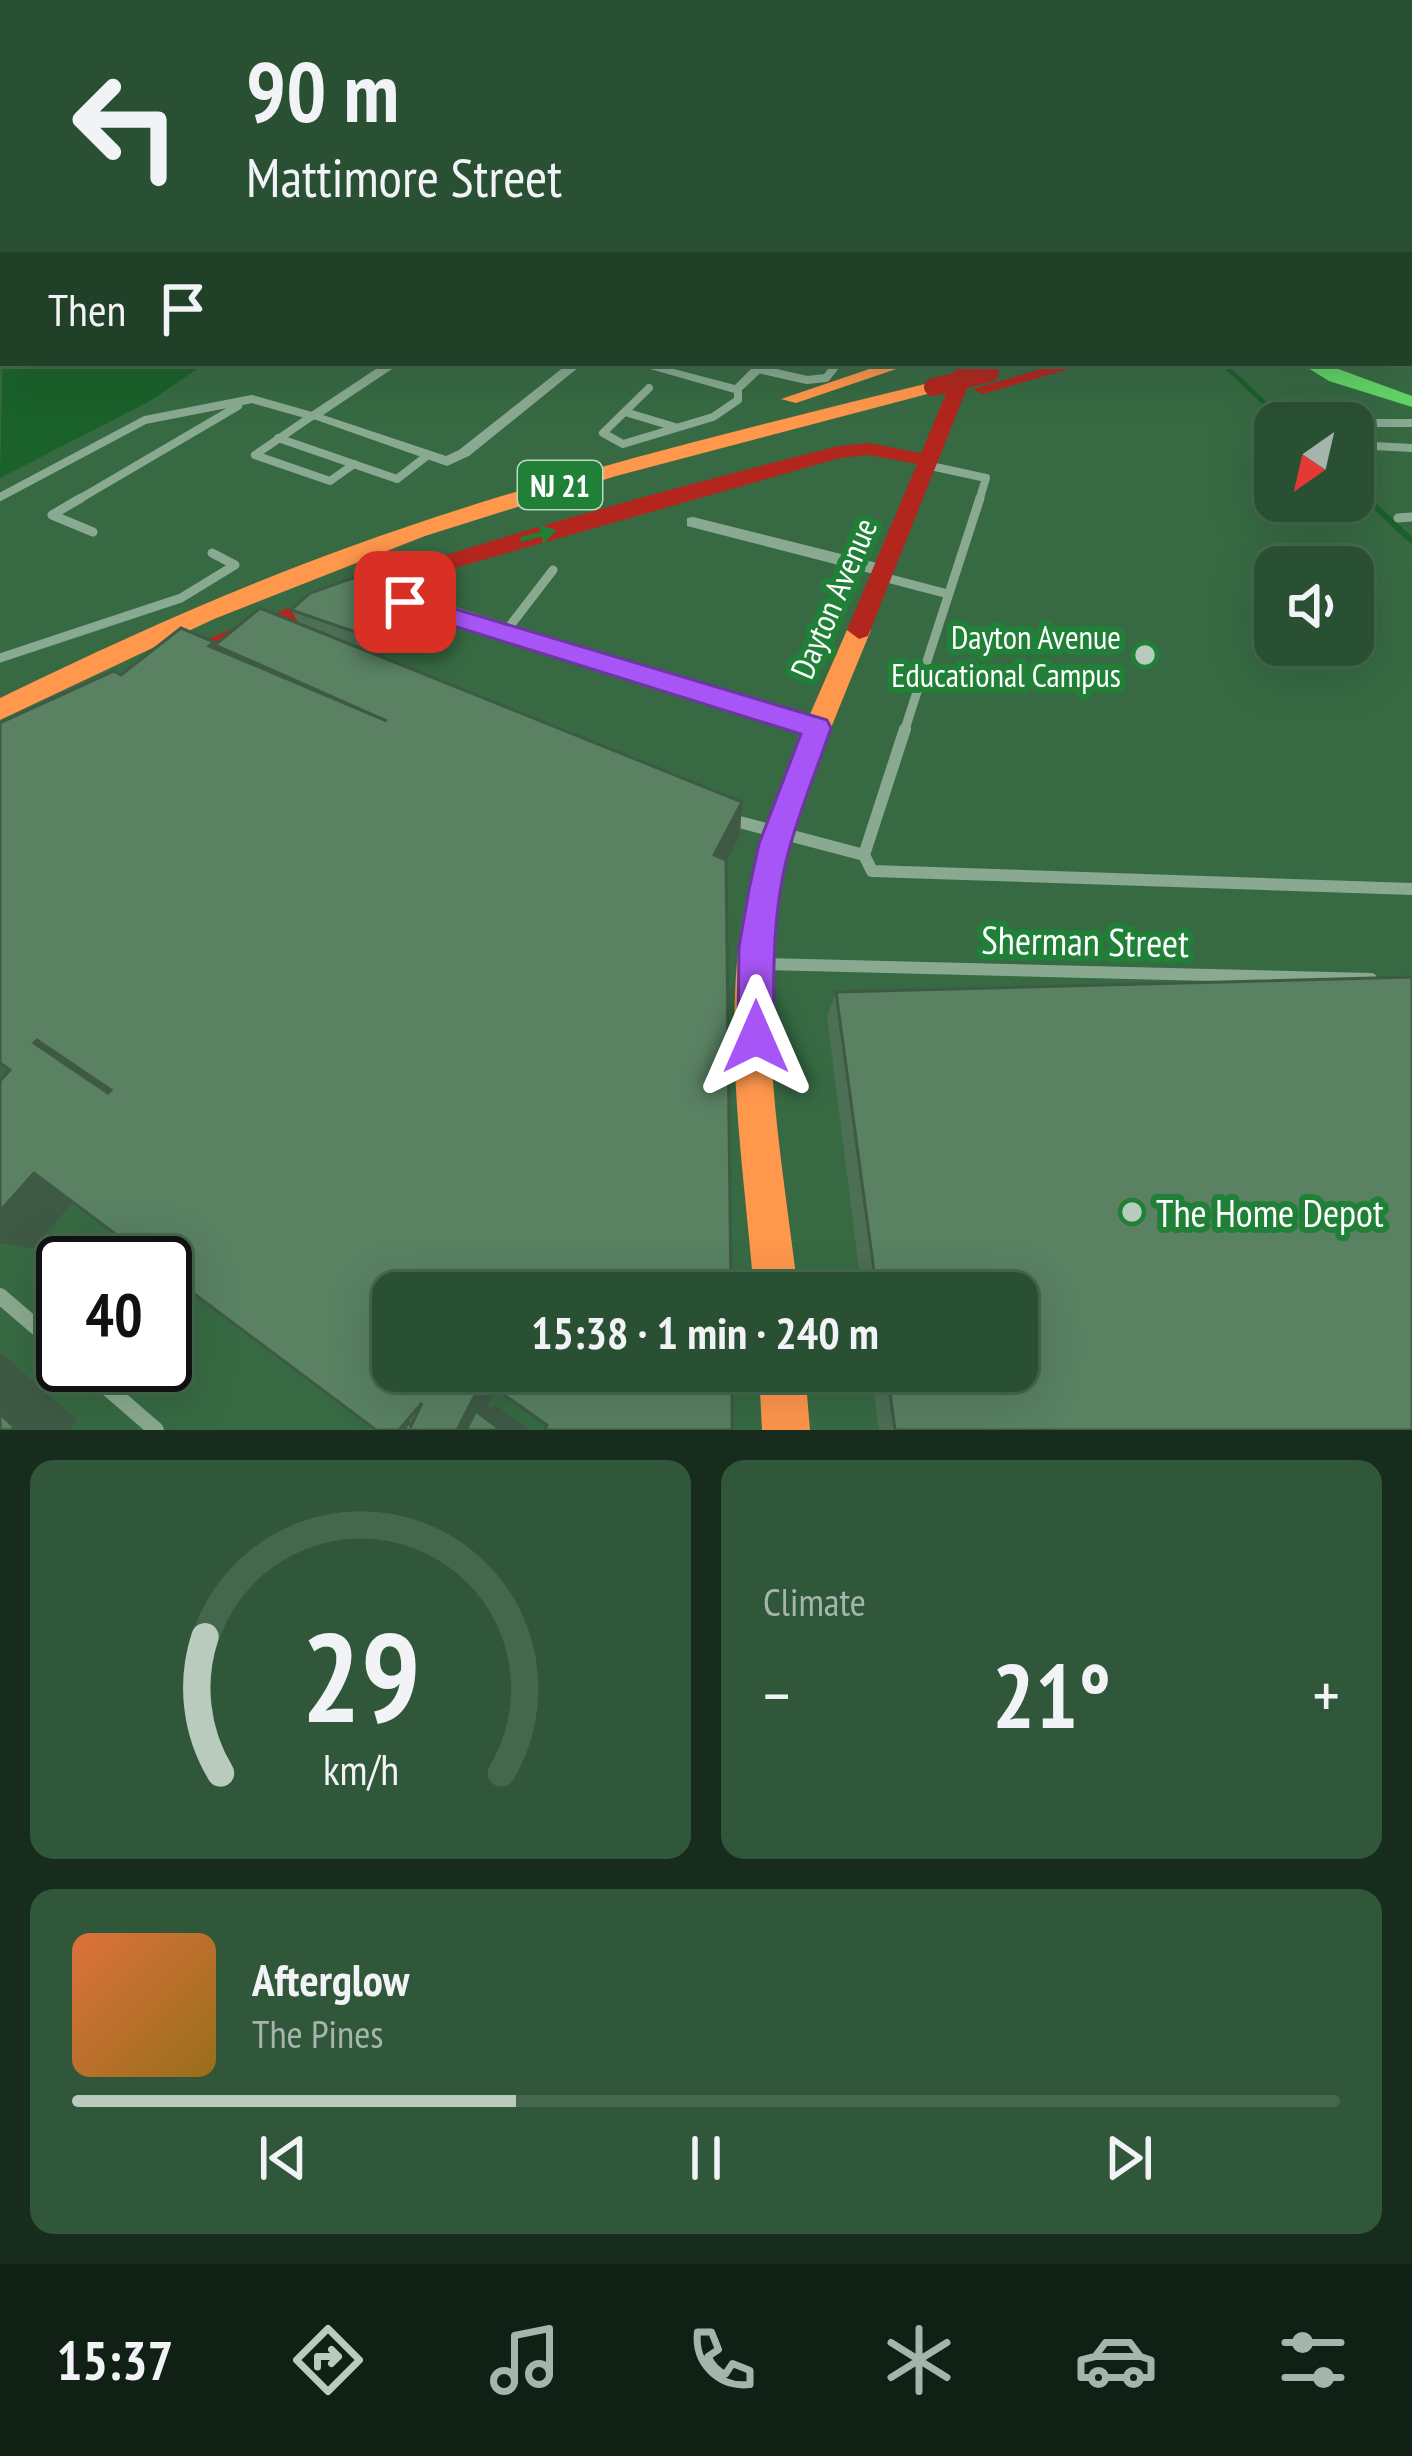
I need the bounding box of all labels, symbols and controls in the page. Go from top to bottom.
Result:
text: 90 m [246,36,399,145]
icon: left [48,48,204,204]
text: Mattimore Street [246,142,562,212]
icon: arrive [150,276,216,342]
text: Then [48,280,126,338]
north arrow [1254,402,1374,522]
map controls [1254,402,1374,666]
road number: NJ 21 [518,461,602,509]
street label: Dayton Avenue [780,511,886,685]
one-way arrow [520,524,557,543]
button: sound [1254,546,1374,666]
pin [354,551,456,653]
icon: arrive [372,569,438,635]
place label: Dayton Avenue Educational Campus [891,615,1121,696]
marker: Dayton Avenue Educational Campus [1132,642,1158,668]
street label: Sherman Street [981,914,1190,968]
position arrow [693,974,819,1100]
place label: The Home Depot [1156,1187,1384,1238]
marker: The Home Depot [1119,1199,1145,1225]
speed limit sign: 40 [36,1236,192,1392]
text: 15:38 · 1 min · 240 m [531,1303,879,1361]
text: Climate [763,1576,866,1627]
text: 29 [301,1595,420,1756]
text: 21° [992,1636,1111,1753]
text: − [763,1652,790,1737]
text: + [1313,1652,1340,1737]
text: km/h [322,1740,399,1796]
text: Afterglow [252,1950,409,2008]
text: The Pines [252,2008,383,2059]
icon: previous [250,2125,316,2191]
icon: pause [673,2125,739,2191]
icon: next [1096,2125,1162,2191]
icon: directions [286,2318,370,2402]
icon: music [483,2318,567,2402]
icon: phone [680,2318,764,2402]
icon: climate [877,2318,961,2402]
icon: car [1074,2318,1158,2402]
icon: filters [1271,2318,1355,2402]
text: 15:37 [57,2325,173,2395]

